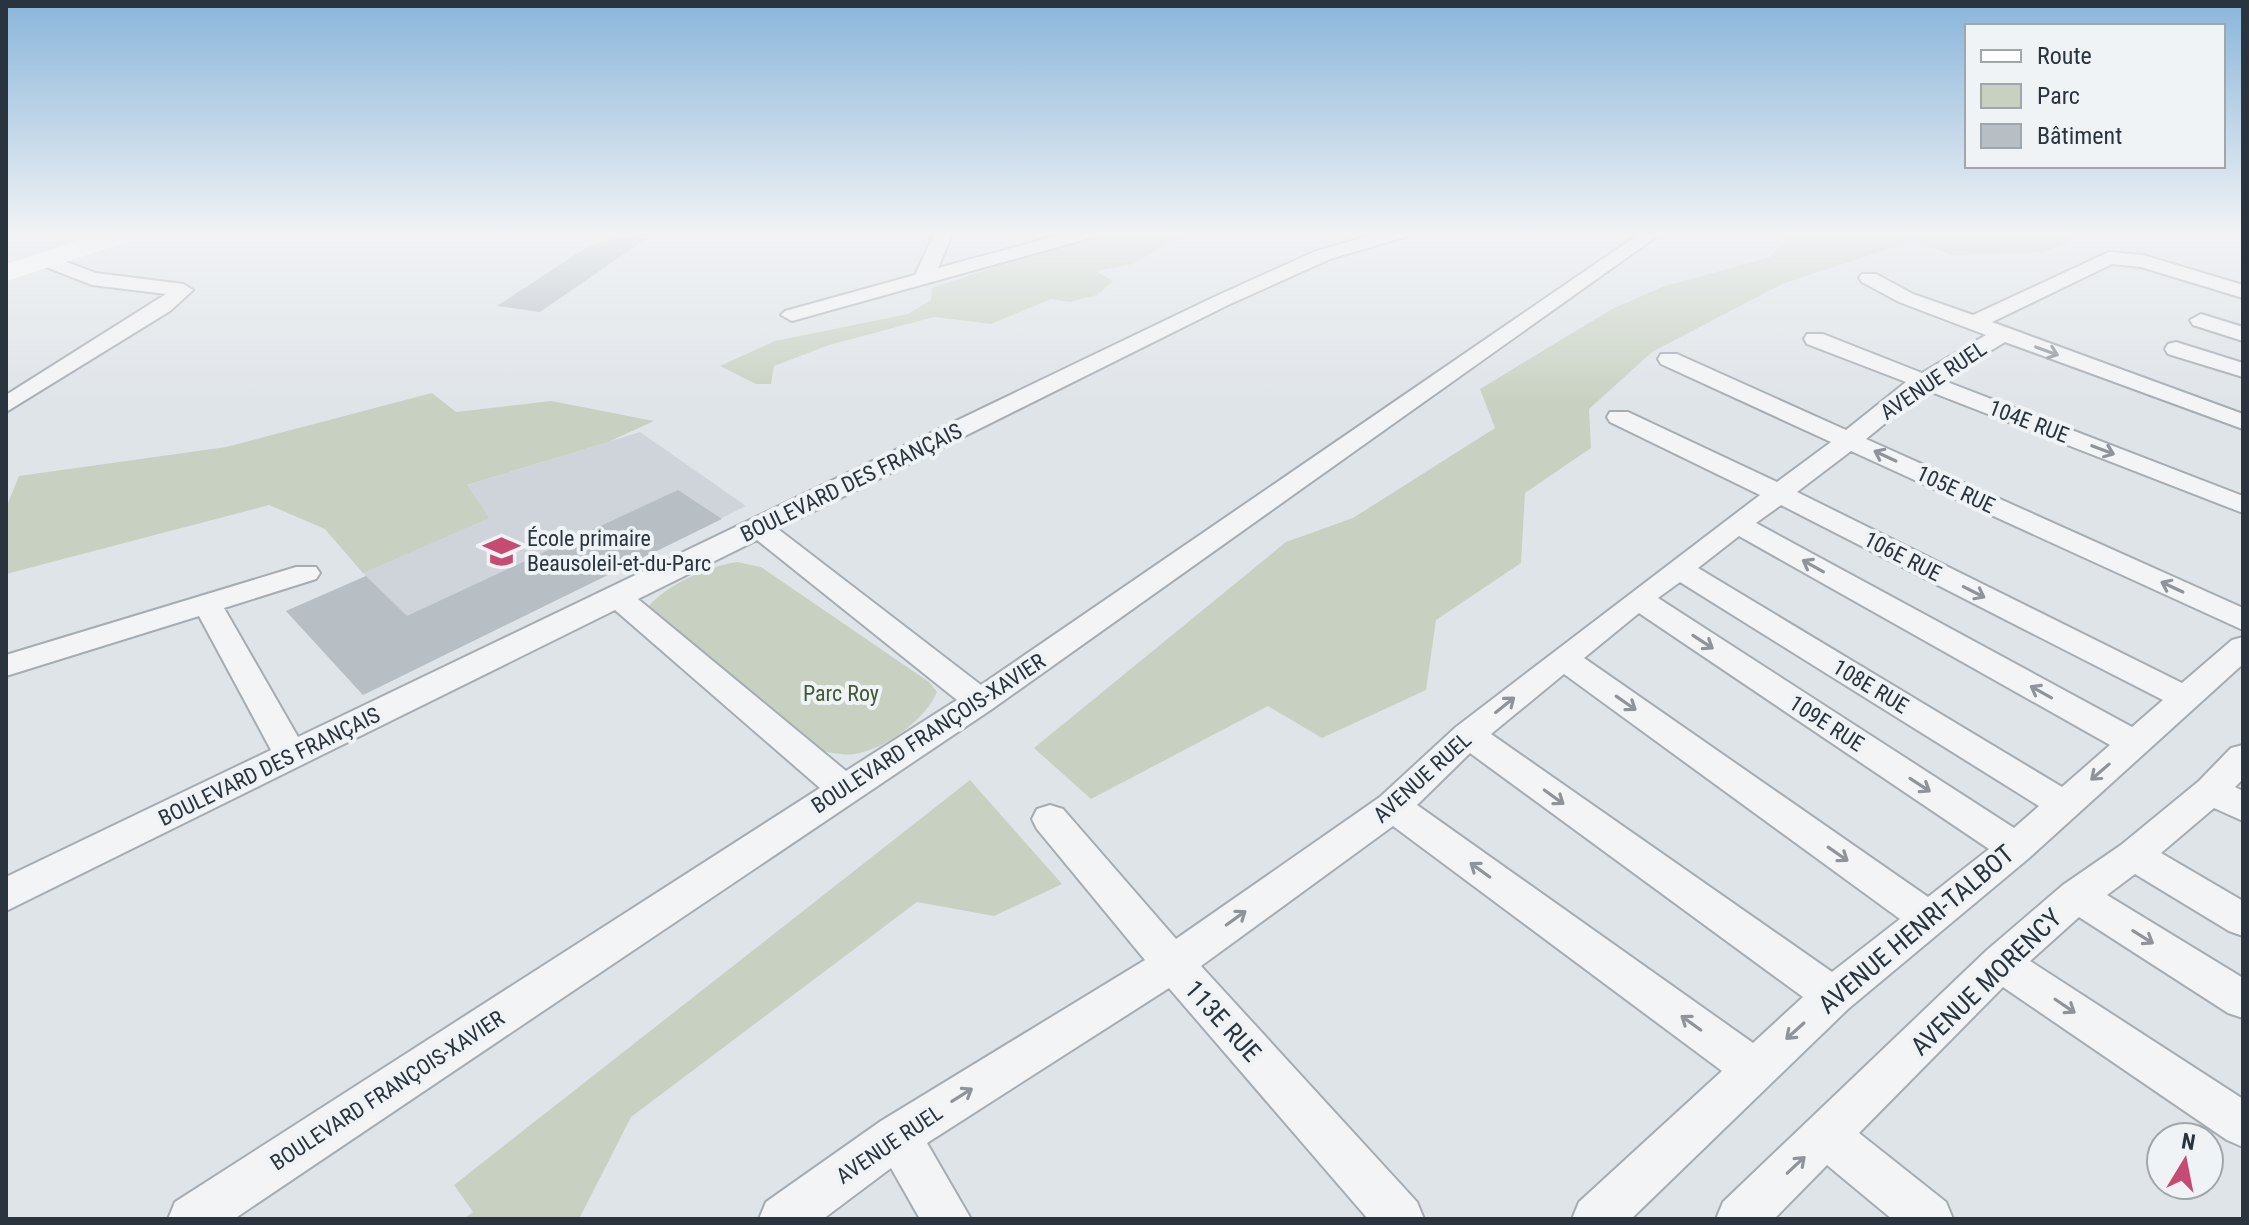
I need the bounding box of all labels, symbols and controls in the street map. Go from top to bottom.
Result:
legend [1965,24,2225,168]
text: Route [2037,42,2092,70]
text: Parc [2037,82,2080,110]
text: Bâtiment [2037,122,2122,150]
street label: AVENUE RUEL [1876,336,1991,425]
one-way arrow [2034,345,2059,359]
street label: 104E RUE [1985,395,2072,448]
street label: BOULEVARD DES FRANÇAIS [737,418,966,547]
one-way arrow [2090,444,2115,458]
one-way arrow [1873,448,1897,463]
street label: 105E RUE [1913,460,1999,518]
place label: École primaire Beausoleil-et-du-Parc [527,526,711,576]
street label: 106E RUE [1860,526,1946,587]
school or university icon: École primaire Beausoleil-et-du-Parc [482,532,520,570]
one-way arrow [1802,558,1825,574]
one-way arrow [2160,579,2184,594]
one-way arrow [1962,584,1986,600]
one-way arrow [1692,633,1714,650]
street label: BOULEVARD FRANÇOIS-XAVIER [807,648,1050,818]
street label: 108E RUE [1829,654,1913,719]
park label: Parc Roy [803,681,879,706]
one-way arrow [2030,684,2053,700]
street label: 109E RUE [1785,690,1869,757]
one-way arrow [1615,695,1637,711]
one-way arrow [1494,696,1515,714]
street label: BOULEVARD DES FRANÇAIS [155,702,384,831]
street label: AVENUE RUEL [1368,727,1476,828]
one-way arrow [2091,763,2111,781]
one-way arrow [1909,777,1931,793]
one-way arrow [1543,788,1564,805]
street label: AVENUE HENRI-TALBOT [1812,839,2020,1019]
one-way arrow [1827,846,1849,862]
one-way arrow [1470,862,1492,878]
street label: AVENUE MORENCY [1905,902,2068,1061]
one-way arrow [1225,910,1247,927]
one-way arrow [2131,930,2154,946]
street label: 113E RUE [1179,974,1267,1068]
one-way arrow [2053,999,2076,1015]
street label: BOULEVARD FRANÇOIS-XAVIER [266,1005,509,1175]
one-way arrow [1680,1015,1702,1031]
one-way arrow [1786,1021,1806,1039]
one-way arrow [950,1087,973,1103]
street label: AVENUE RUEL [832,1100,947,1189]
north arrow [2145,1121,2225,1201]
text: N [2180,1128,2197,1155]
one-way arrow [1786,1157,1806,1175]

